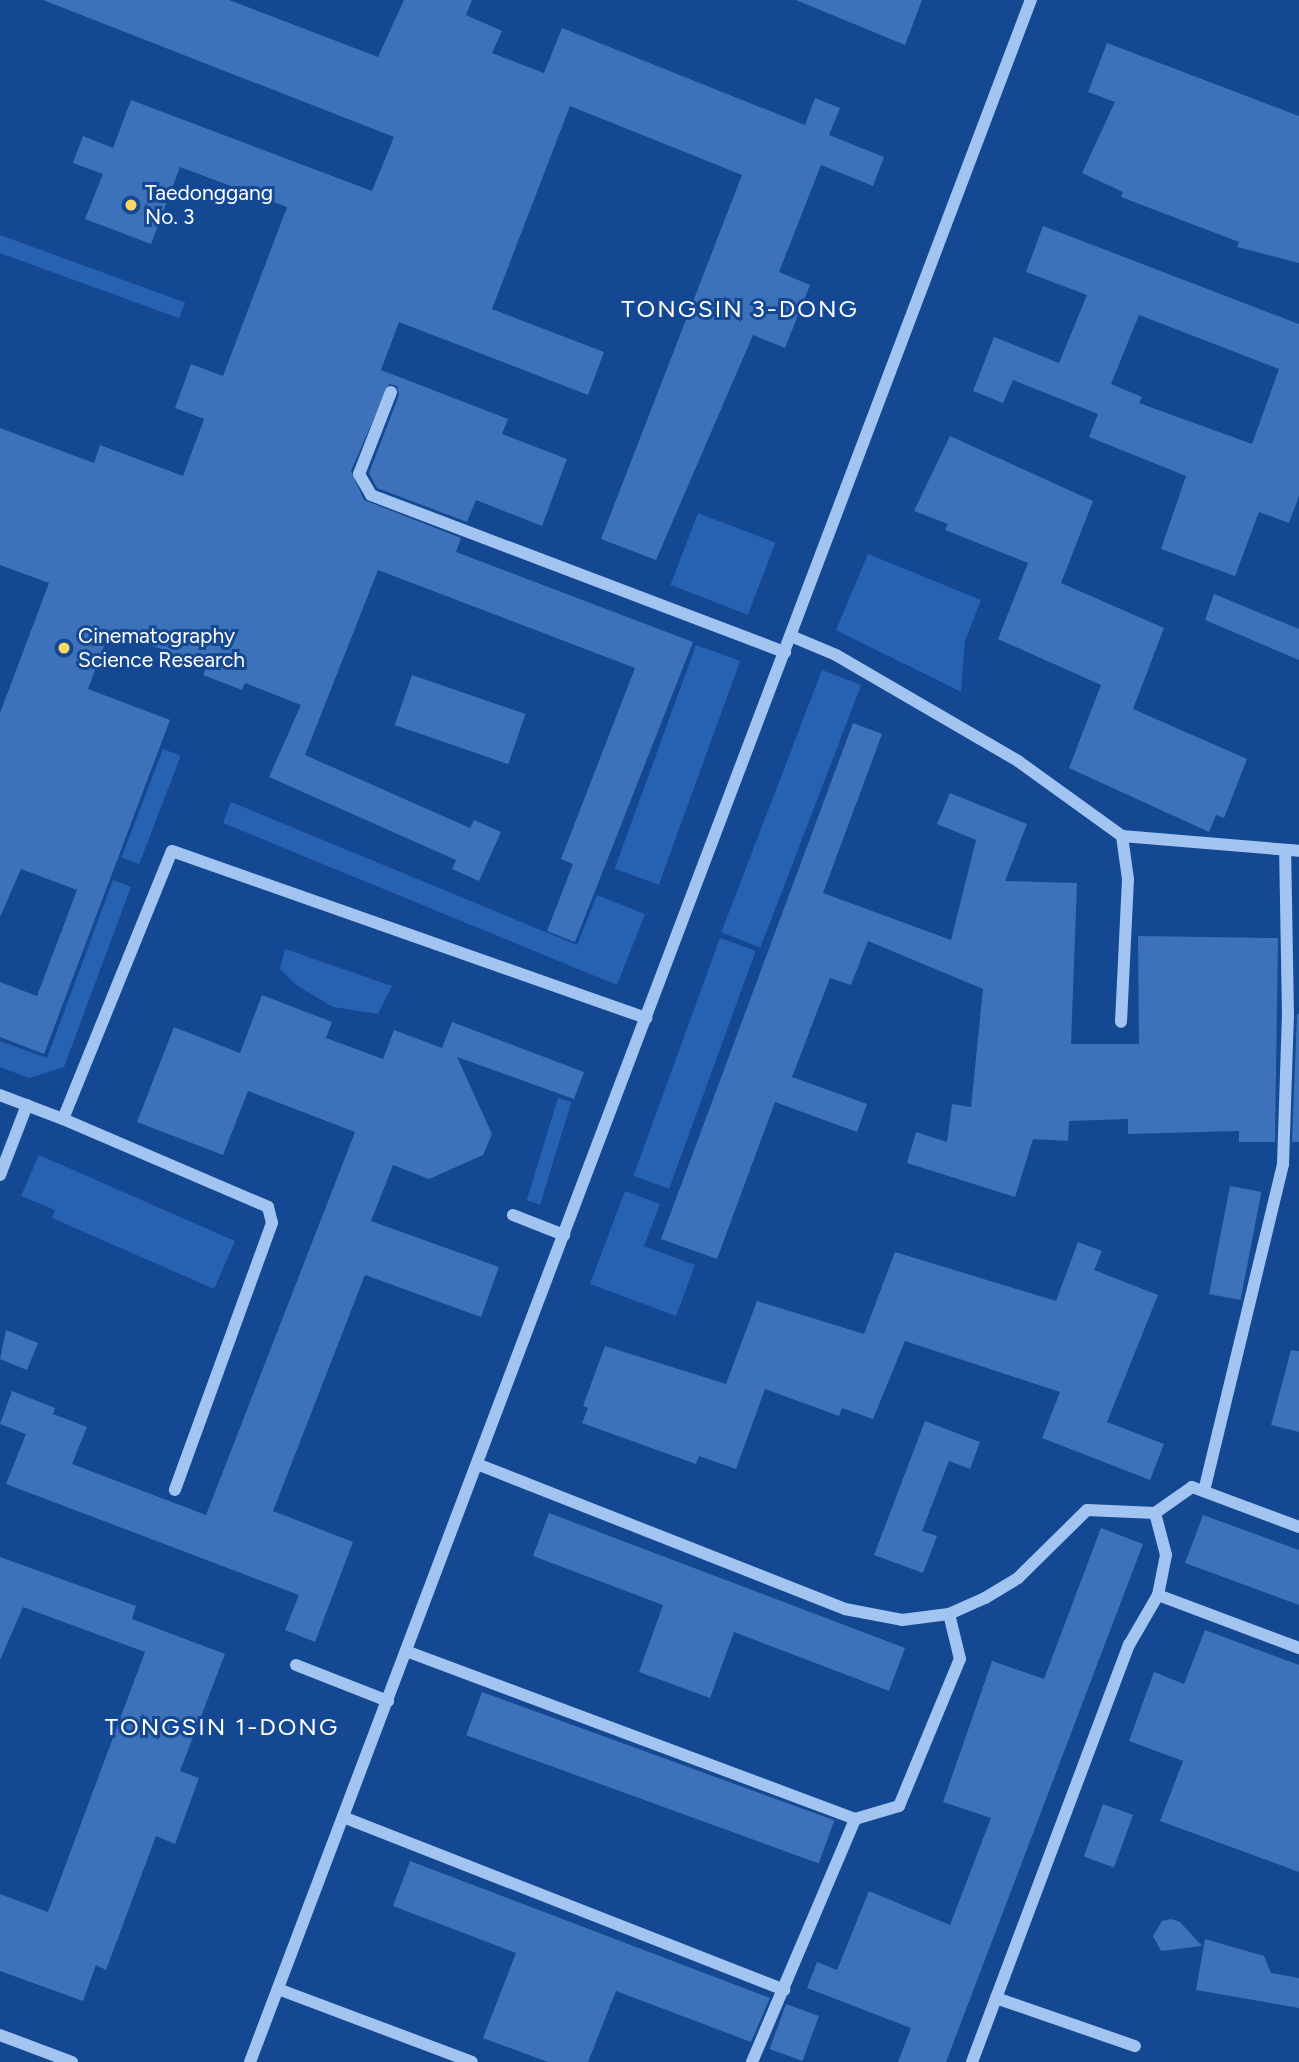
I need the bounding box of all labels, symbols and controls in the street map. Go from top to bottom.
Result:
place label: Taedonggang No. 3 [145,180,273,230]
marker: Taedonggang No. 3 [123,197,139,213]
district label: TONGSIN 3-DONG [623,295,857,323]
place label: Cinematography Science Research [78,623,245,673]
marker: Cinematography Science Research [56,640,72,656]
district label: TONGSIN 1-DONG [107,1713,337,1741]

